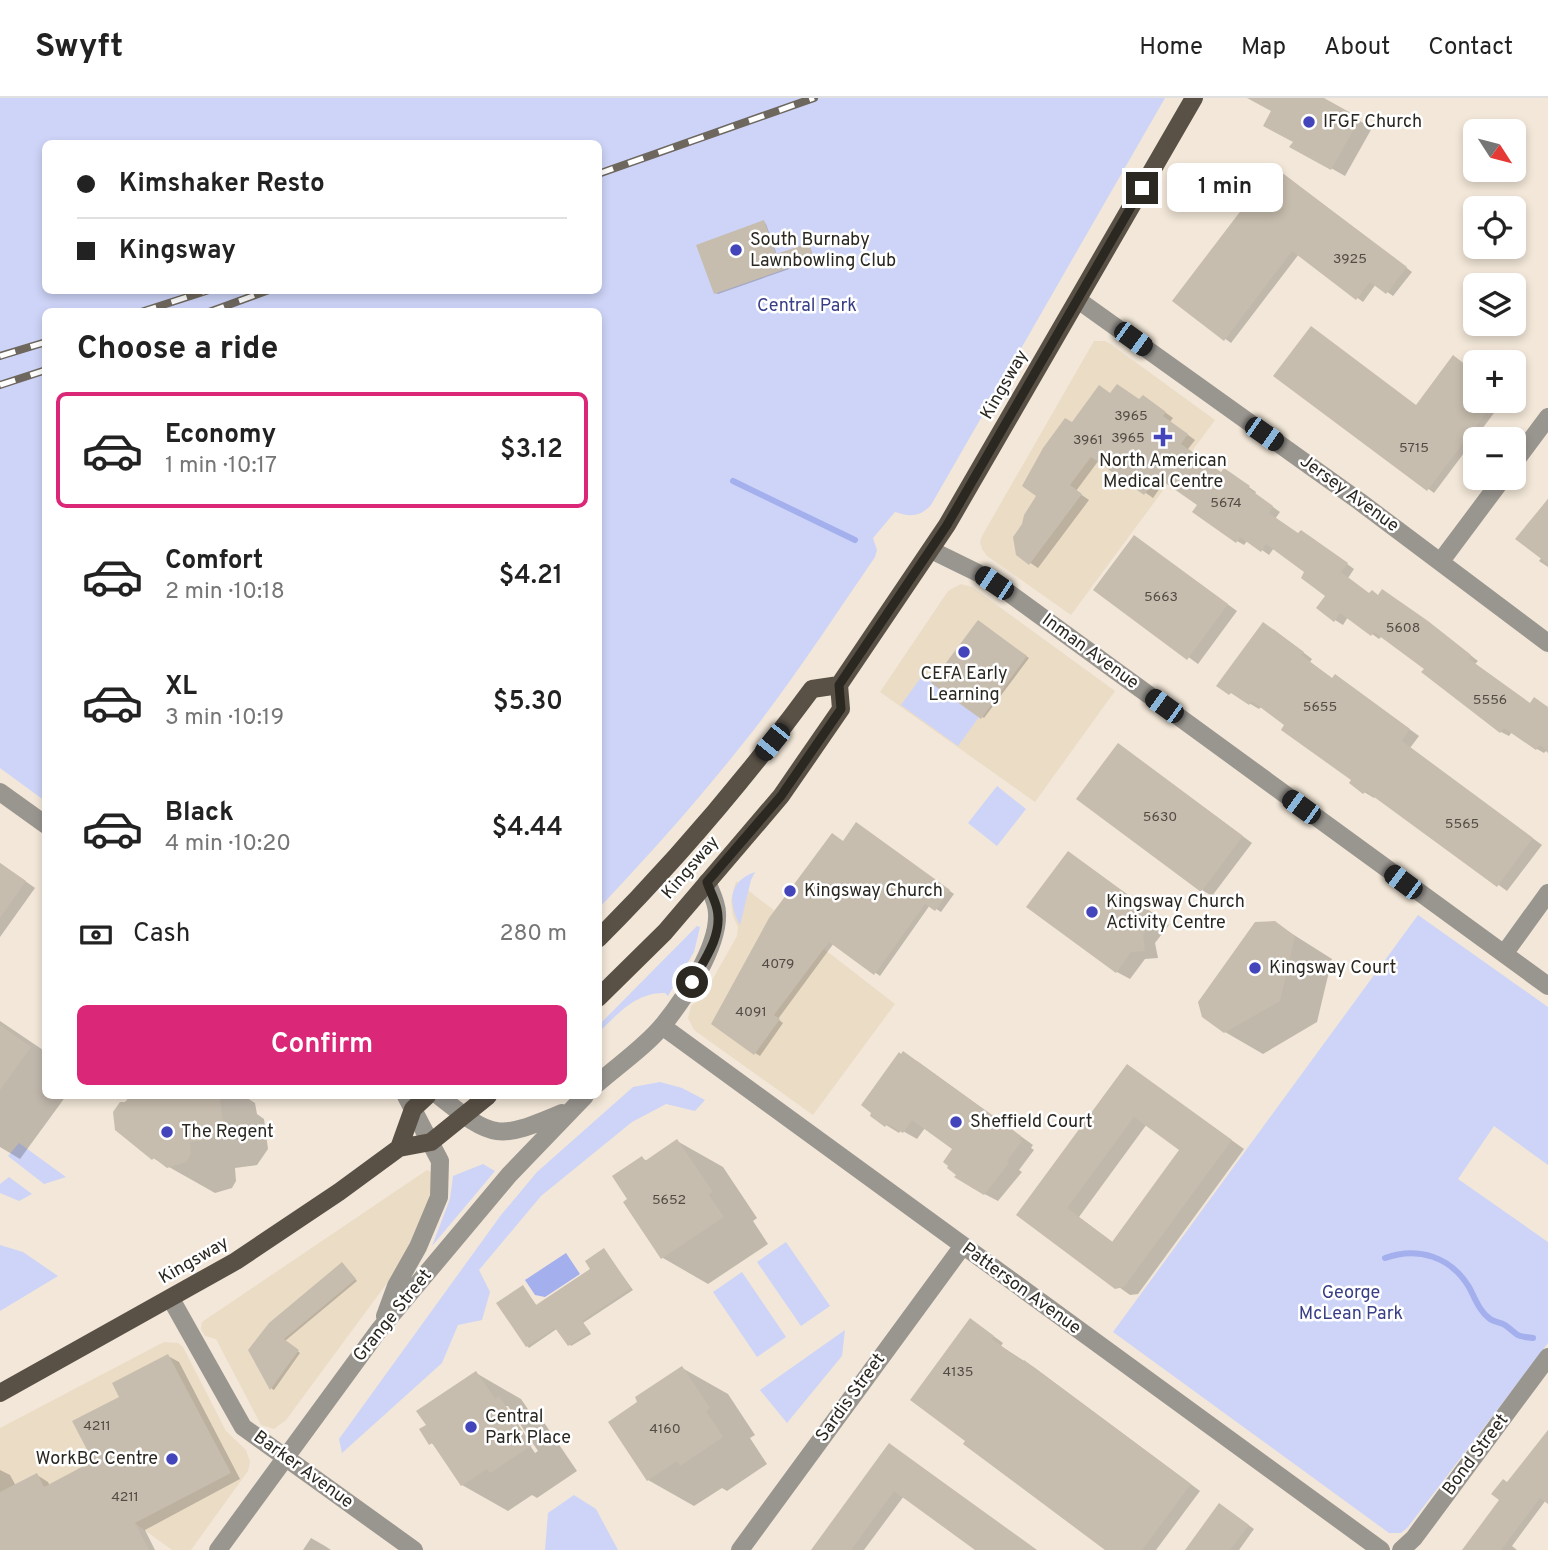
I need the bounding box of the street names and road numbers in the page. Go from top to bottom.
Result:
street label: Kingsway [976,346,1034,424]
street label: Jersey Avenue [1295,450,1403,538]
street label: Inman Avenue [1037,609,1143,695]
street label: Kingsway [657,831,725,905]
street label: Kingsway [155,1232,233,1290]
street label: Patterson Avenue [957,1238,1085,1340]
street label: Grange Street [349,1265,437,1367]
street label: Sardis Street [811,1349,891,1447]
street label: Bond Street [1438,1410,1514,1500]
street label: Barker Avenue [248,1426,358,1514]

